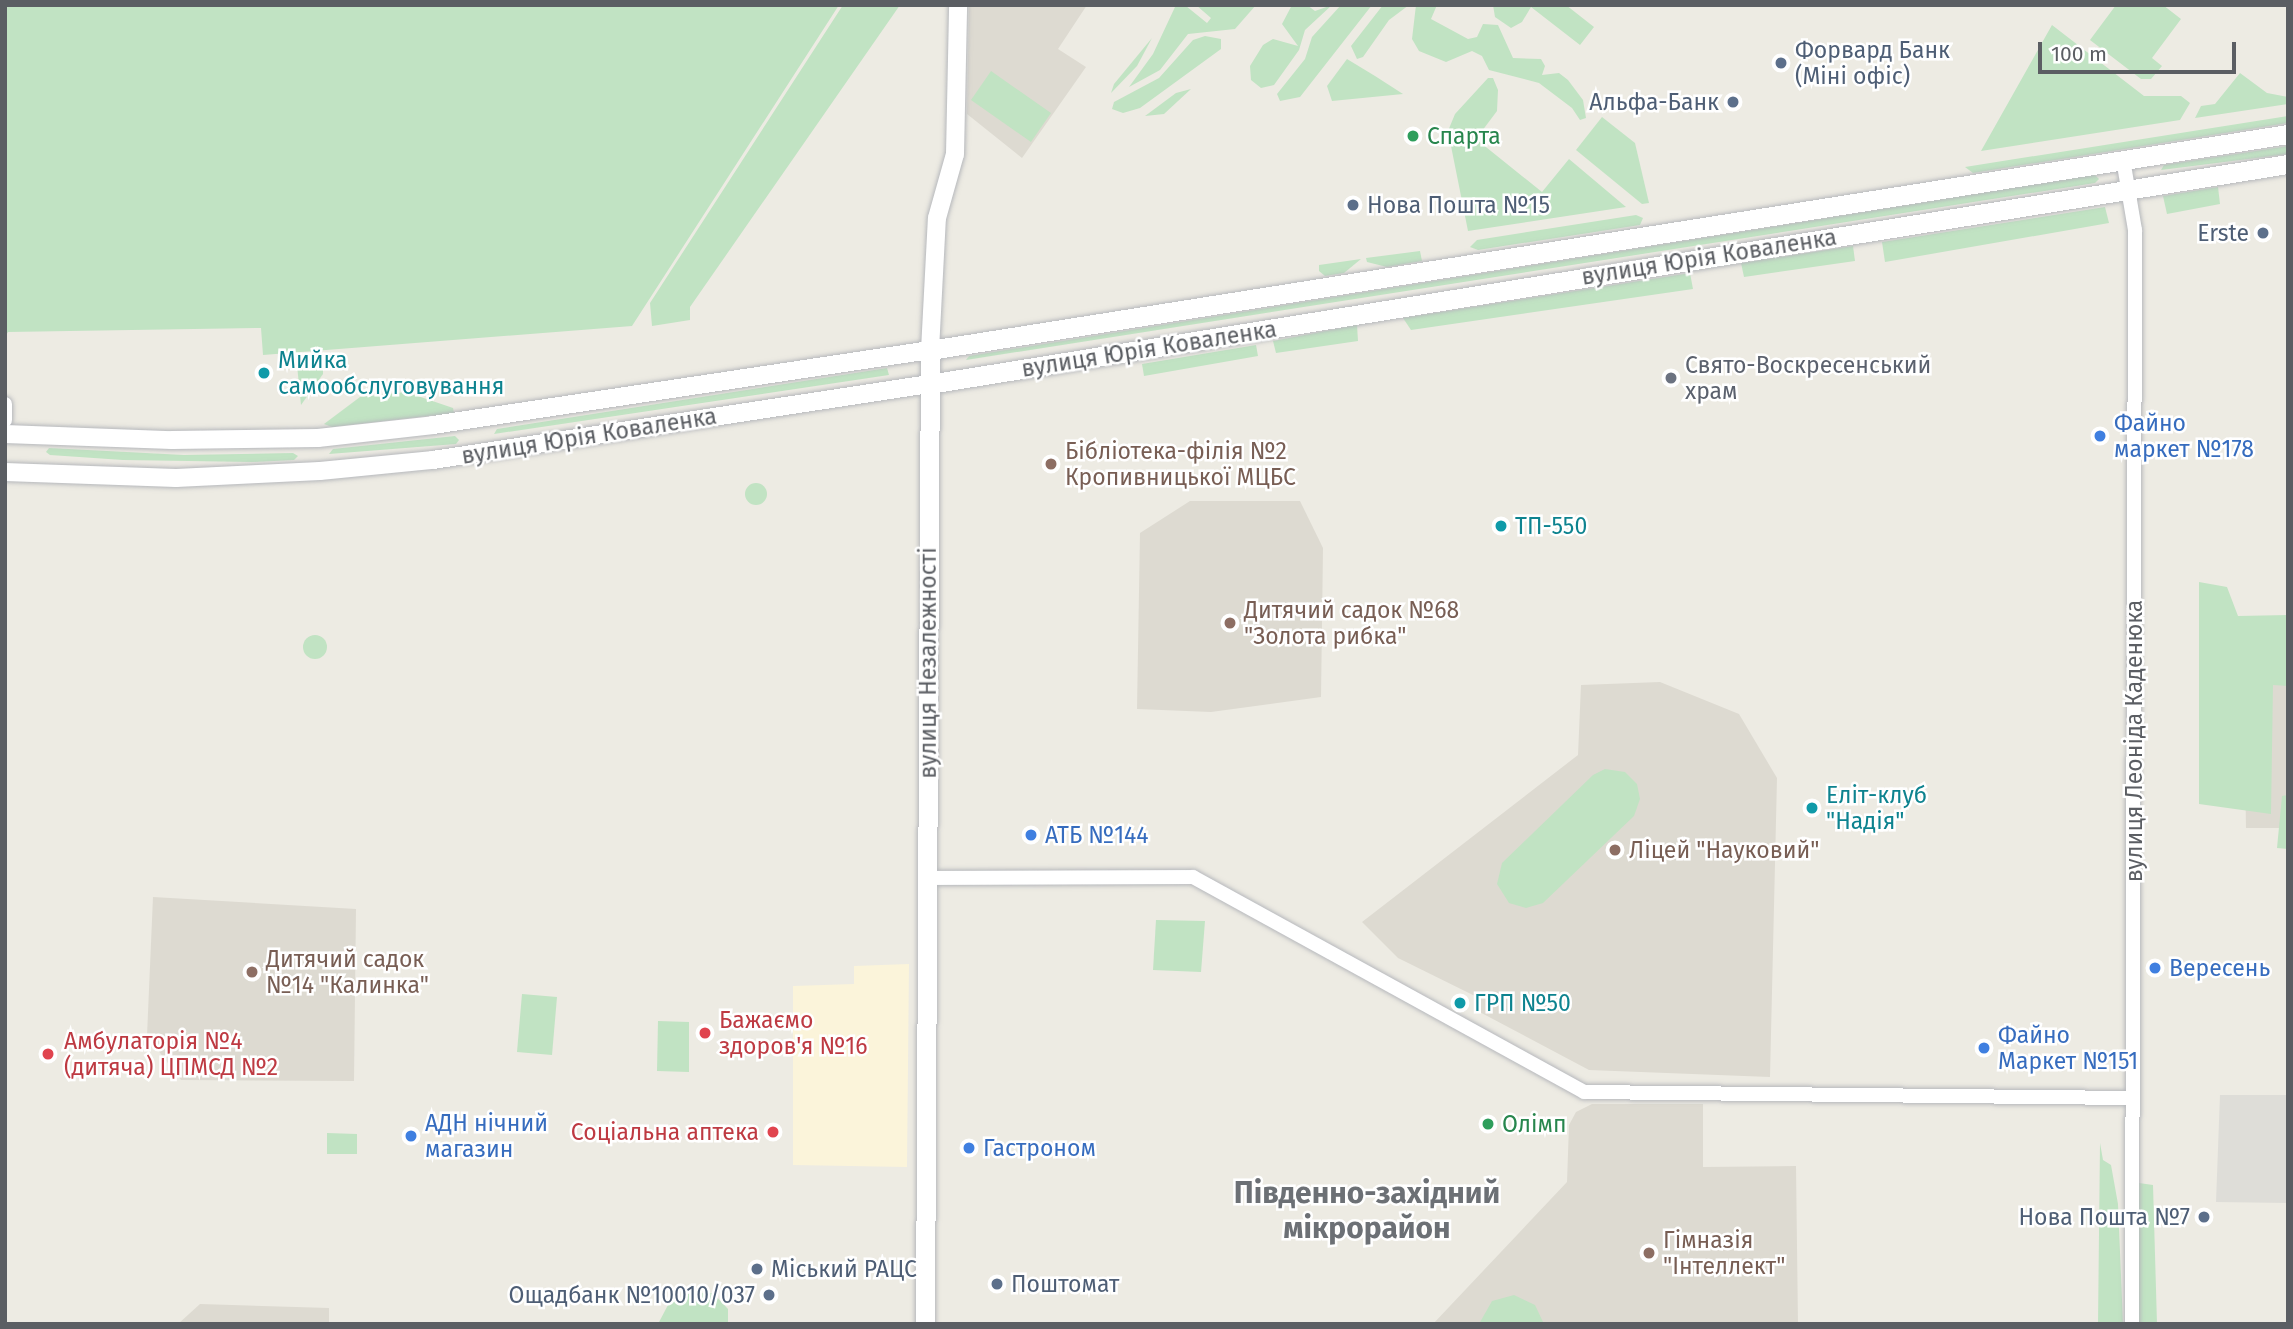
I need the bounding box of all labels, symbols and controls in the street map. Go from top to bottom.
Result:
scale bar [2041,28,2239,72]
place label: Форвард Банк (Міні офіс) [1795,36,1950,90]
text: 100 m [2051,41,2107,67]
marker: Форвард Банк (Міні офіс) [1773,55,1789,71]
place label: Альфа-Банк [1589,88,1719,116]
marker: Альфа-Банк [1725,94,1741,110]
place label: Спарта [1427,122,1501,150]
marker: Спарта [1405,128,1421,144]
place label: Нова Пошта №15 [1367,191,1550,219]
marker: Нова Пошта №15 [1345,197,1361,213]
place label: Erste [2197,219,2249,247]
street label: вулиця Юрія Коваленка [1579,223,1839,291]
marker: Erste [2255,225,2271,241]
street label: вулиця Юрія Коваленка [1019,315,1279,383]
place label: Мийка самообслуговування [278,346,504,400]
place label: Свято-Воскресенський храм [1685,351,1931,405]
marker: Мийка самообслуговування [256,365,272,381]
marker: Свято-Воскресенський храм [1663,370,1679,386]
street label: вулиця Юрія Коваленка [459,402,719,470]
place label: Файно маркет №178 [2114,409,2254,463]
marker: Файно маркет №178 [2092,428,2108,444]
place label: Бібліотека-філія №2 Кропивницької МЦБС [1065,437,1296,491]
marker: Бібліотека-філія №2 Кропивницької МЦБС [1043,456,1059,472]
place label: ТП-550 [1515,512,1587,540]
marker: ТП-550 [1493,518,1509,534]
street label: вулиця Незалежності [914,547,942,779]
place label: Дитячий садок №68 "Золота рибка" [1244,596,1459,650]
street label: вулиця Леоніда Каденюка [2120,600,2148,882]
marker: Дитячий садок №68 "Золота рибка" [1222,615,1238,631]
place label: Еліт-клуб "Надія" [1826,781,1927,835]
marker: Еліт-клуб "Надія" [1804,800,1820,816]
place label: АТБ №144 [1045,821,1149,849]
marker: АТБ №144 [1023,827,1039,843]
place label: Ліцей "Науковий" [1629,836,1820,864]
marker: Ліцей "Науковий" [1607,842,1623,858]
place label: Дитячий садок №14 "Калинка" [266,945,429,999]
place label: Вересень [2169,954,2270,982]
marker: Вересень [2147,960,2163,976]
marker: Дитячий садок №14 "Калинка" [244,964,260,980]
place label: ГРП №50 [1474,989,1571,1017]
marker: ГРП №50 [1452,995,1468,1011]
place label: Бажаємо здоров'я №16 [719,1006,868,1060]
place label: Файно Маркет №151 [1998,1021,2138,1075]
marker: Бажаємо здоров'я №16 [697,1025,713,1041]
place label: Амбулаторія №4 (дитяча) ЦПМСД №2 [64,1027,278,1081]
marker: Файно Маркет №151 [1976,1040,1992,1056]
marker: Амбулаторія №4 (дитяча) ЦПМСД №2 [38,1044,58,1064]
place label: АДН нічний магазин [425,1109,548,1163]
place label: Олімп [1502,1110,1566,1138]
marker: Олімп [1480,1116,1496,1132]
place label: Соціальна аптека [571,1118,759,1146]
marker: Соціальна аптека [765,1124,781,1140]
marker: АДН нічний магазин [403,1128,419,1144]
place label: Гастроном [983,1134,1096,1162]
marker: Гастроном [961,1140,977,1156]
district label: Південно-західний мікрорайон [1234,1175,1500,1246]
place label: Нова Пошта №7 [2018,1203,2190,1231]
marker: Нова Пошта №7 [2196,1209,2212,1225]
place label: Гімназія "Інтеллект" [1663,1226,1785,1280]
marker: Гімназія "Інтеллект" [1641,1245,1657,1261]
place label: Міський РАЦС [771,1255,917,1283]
marker: Міський РАЦС [749,1261,765,1277]
place label: Поштомат [1011,1270,1119,1298]
marker: Поштомат [989,1276,1005,1292]
place label: Ощадбанк №10010/037 [509,1281,755,1309]
marker: Ощадбанк №10010/037 [761,1287,777,1303]

